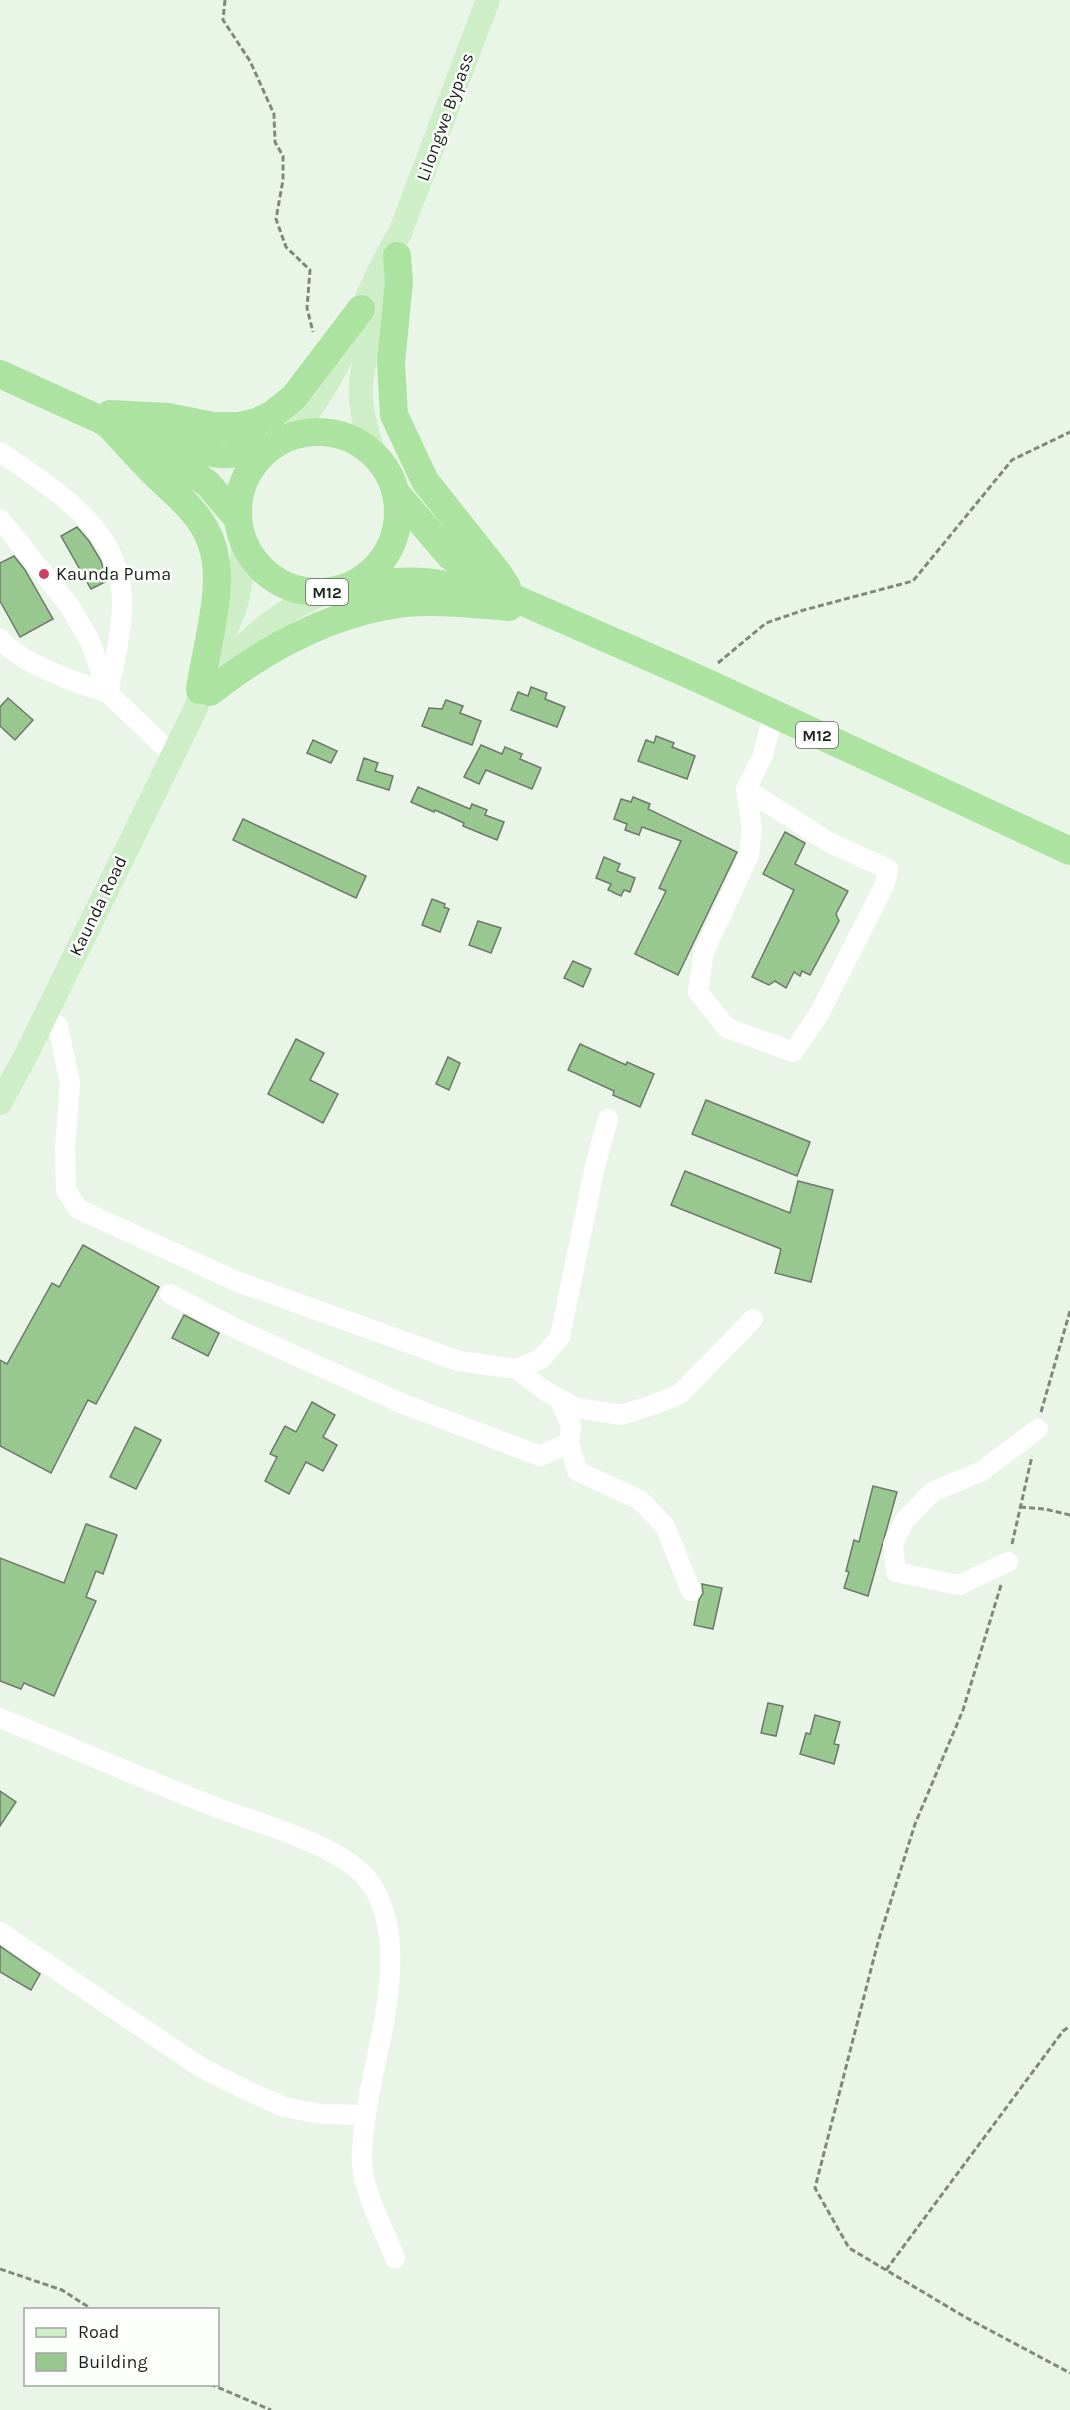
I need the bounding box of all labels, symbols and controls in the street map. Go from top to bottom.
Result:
street label: Lilongwe Bypass [412,50,478,184]
place label: Kaunda Puma [56,563,171,585]
marker: Kaunda Puma [37,567,51,581]
road number: M12 [306,579,348,605]
road number: M12 [796,722,838,748]
street label: Kaunda Road [64,852,132,960]
legend [24,2308,219,2386]
text: Road [78,2321,119,2343]
text: Building [78,2351,148,2373]

